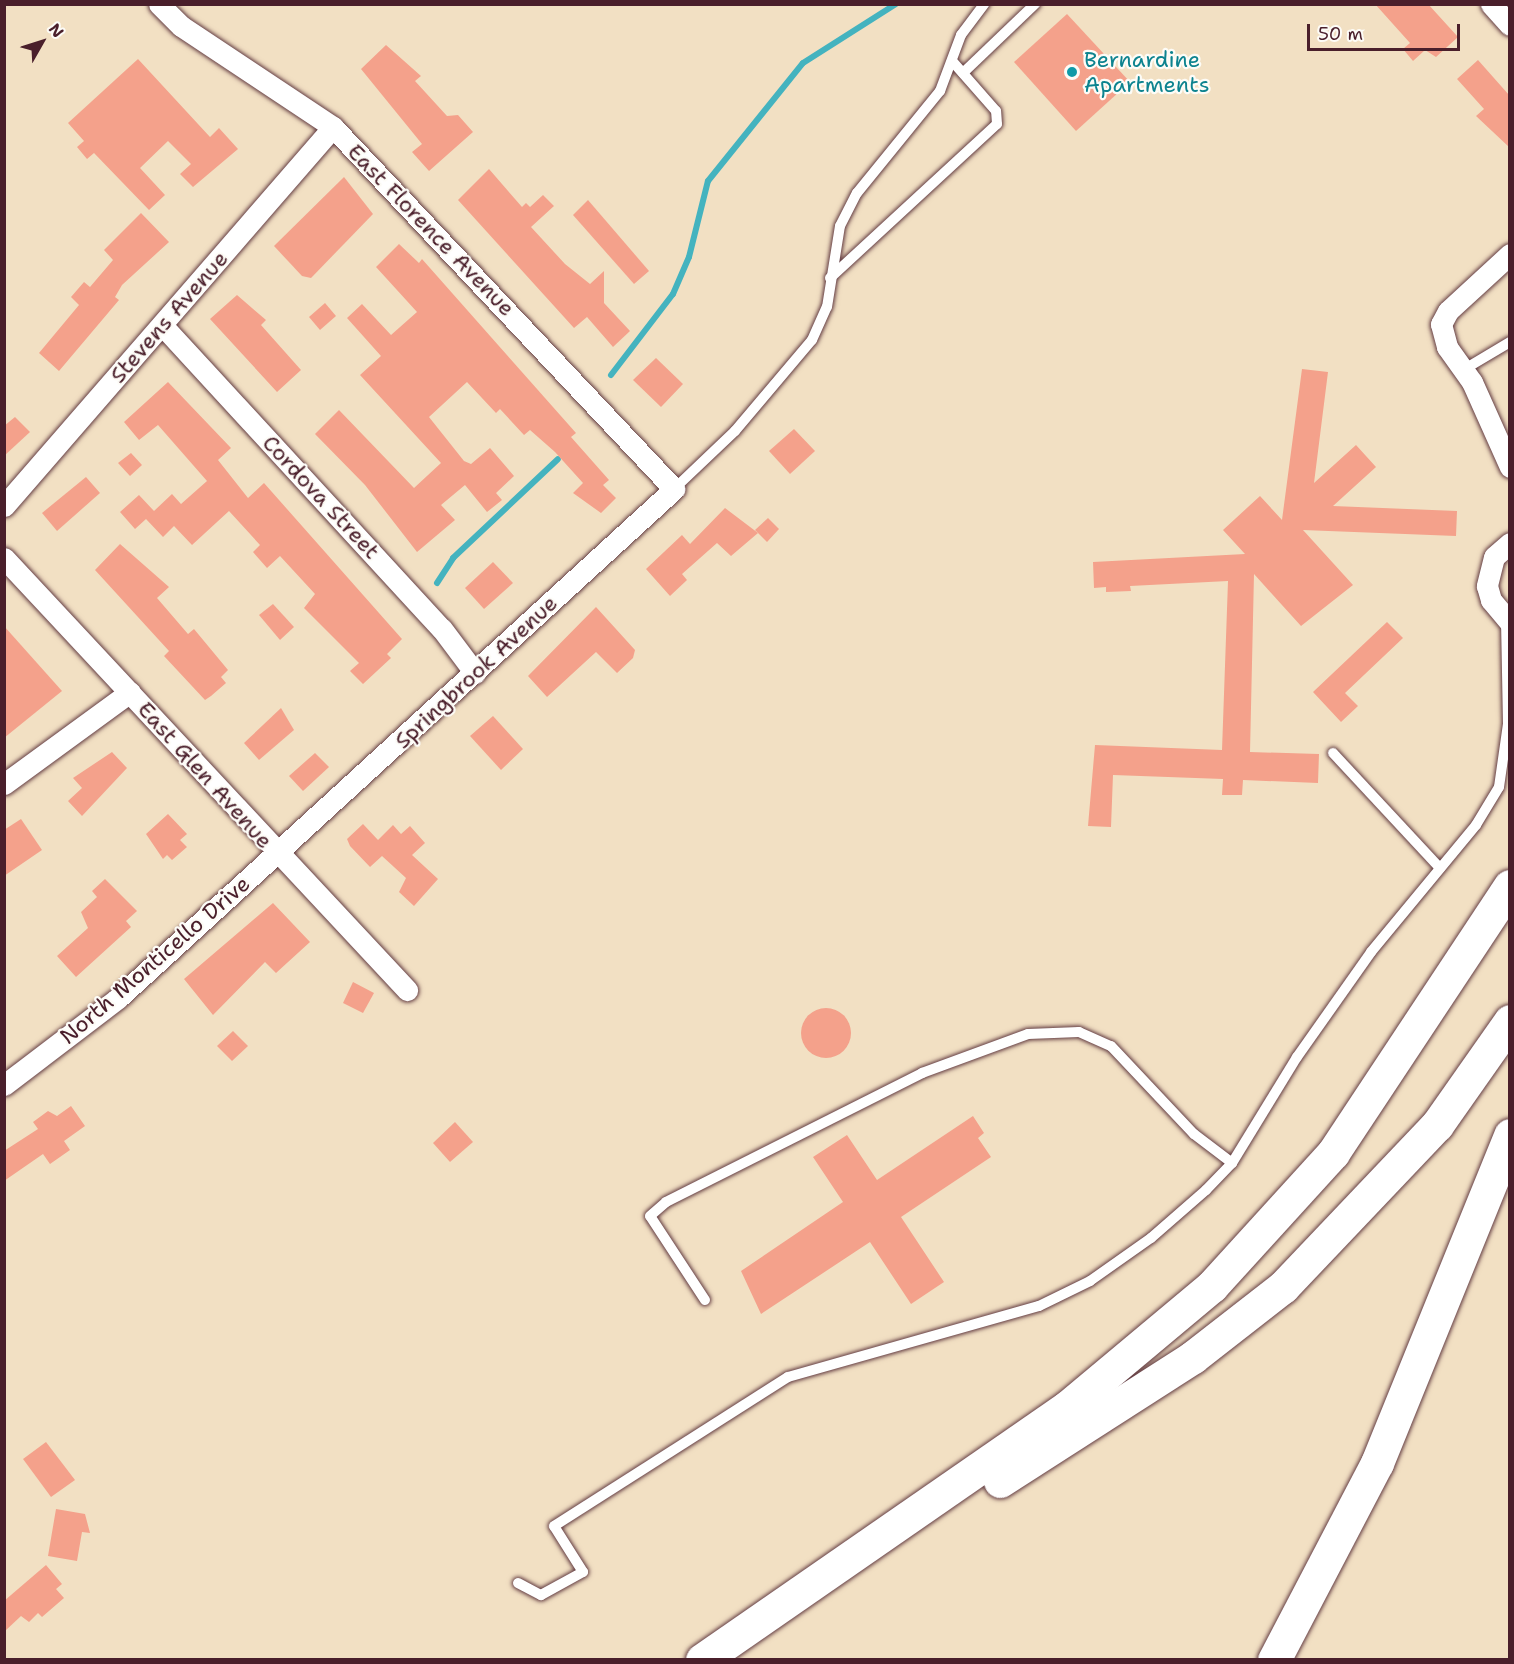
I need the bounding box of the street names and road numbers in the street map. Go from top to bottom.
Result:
street label: East Florence Avenue [342,139,520,321]
street label: Stevens Avenue [105,246,233,388]
street label: Cordova Street [257,430,385,564]
street label: Springbrook Avenue [389,590,563,754]
street label: East Glen Avenue [132,696,278,854]
street label: North Monticello Drive [55,870,255,1050]

